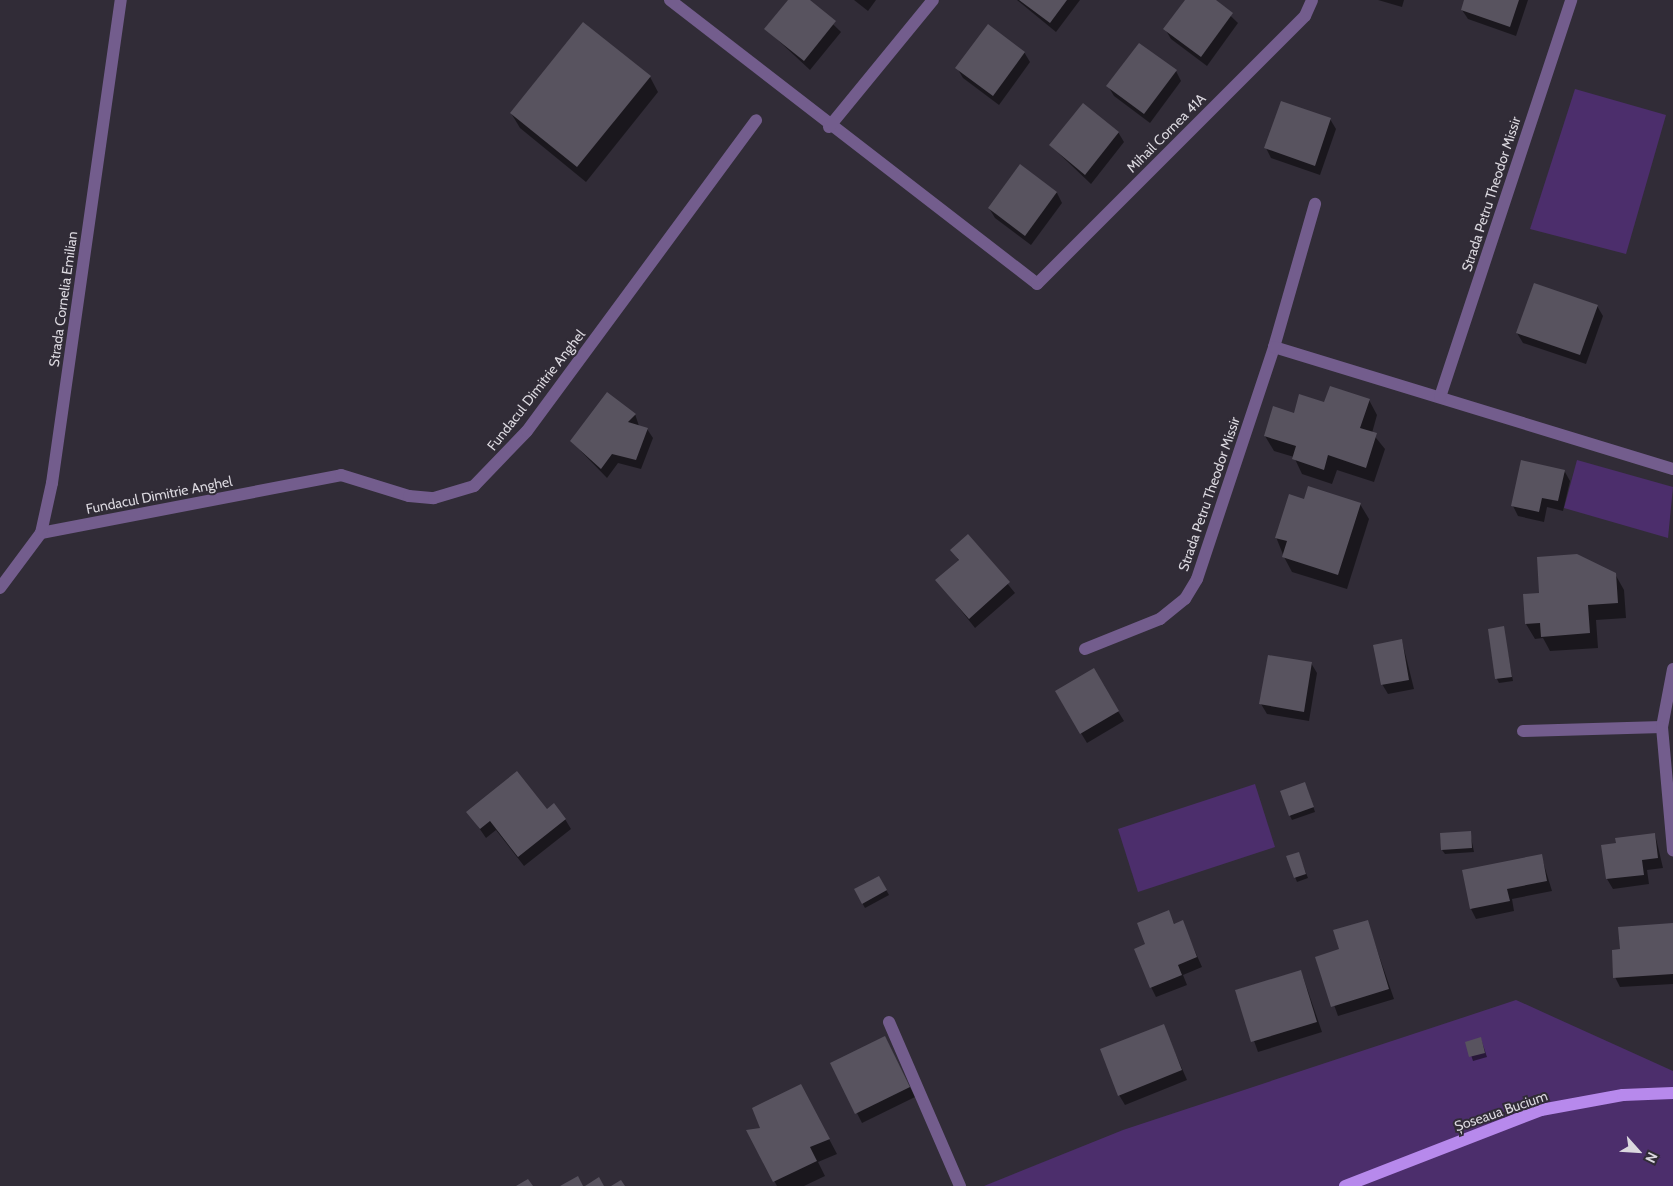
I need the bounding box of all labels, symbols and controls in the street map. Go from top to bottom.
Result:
street label: Mihail Cornea 41A [1123,90,1209,176]
street label: Strada Petru Theodor Missir [1458,114,1524,274]
street label: Strada Cornelia Emilian [45,230,81,368]
street label: Fundacul Dimitrie Anghel [484,326,588,454]
street label: Strada Petru Theodor Missir [1175,415,1243,573]
street label: Fundacul Dimitrie Anghel [84,473,234,517]
street label: Șoseaua Bucium [1452,1087,1550,1135]
north arrow [1613,1126,1663,1176]
text: N [1641,1149,1662,1166]

